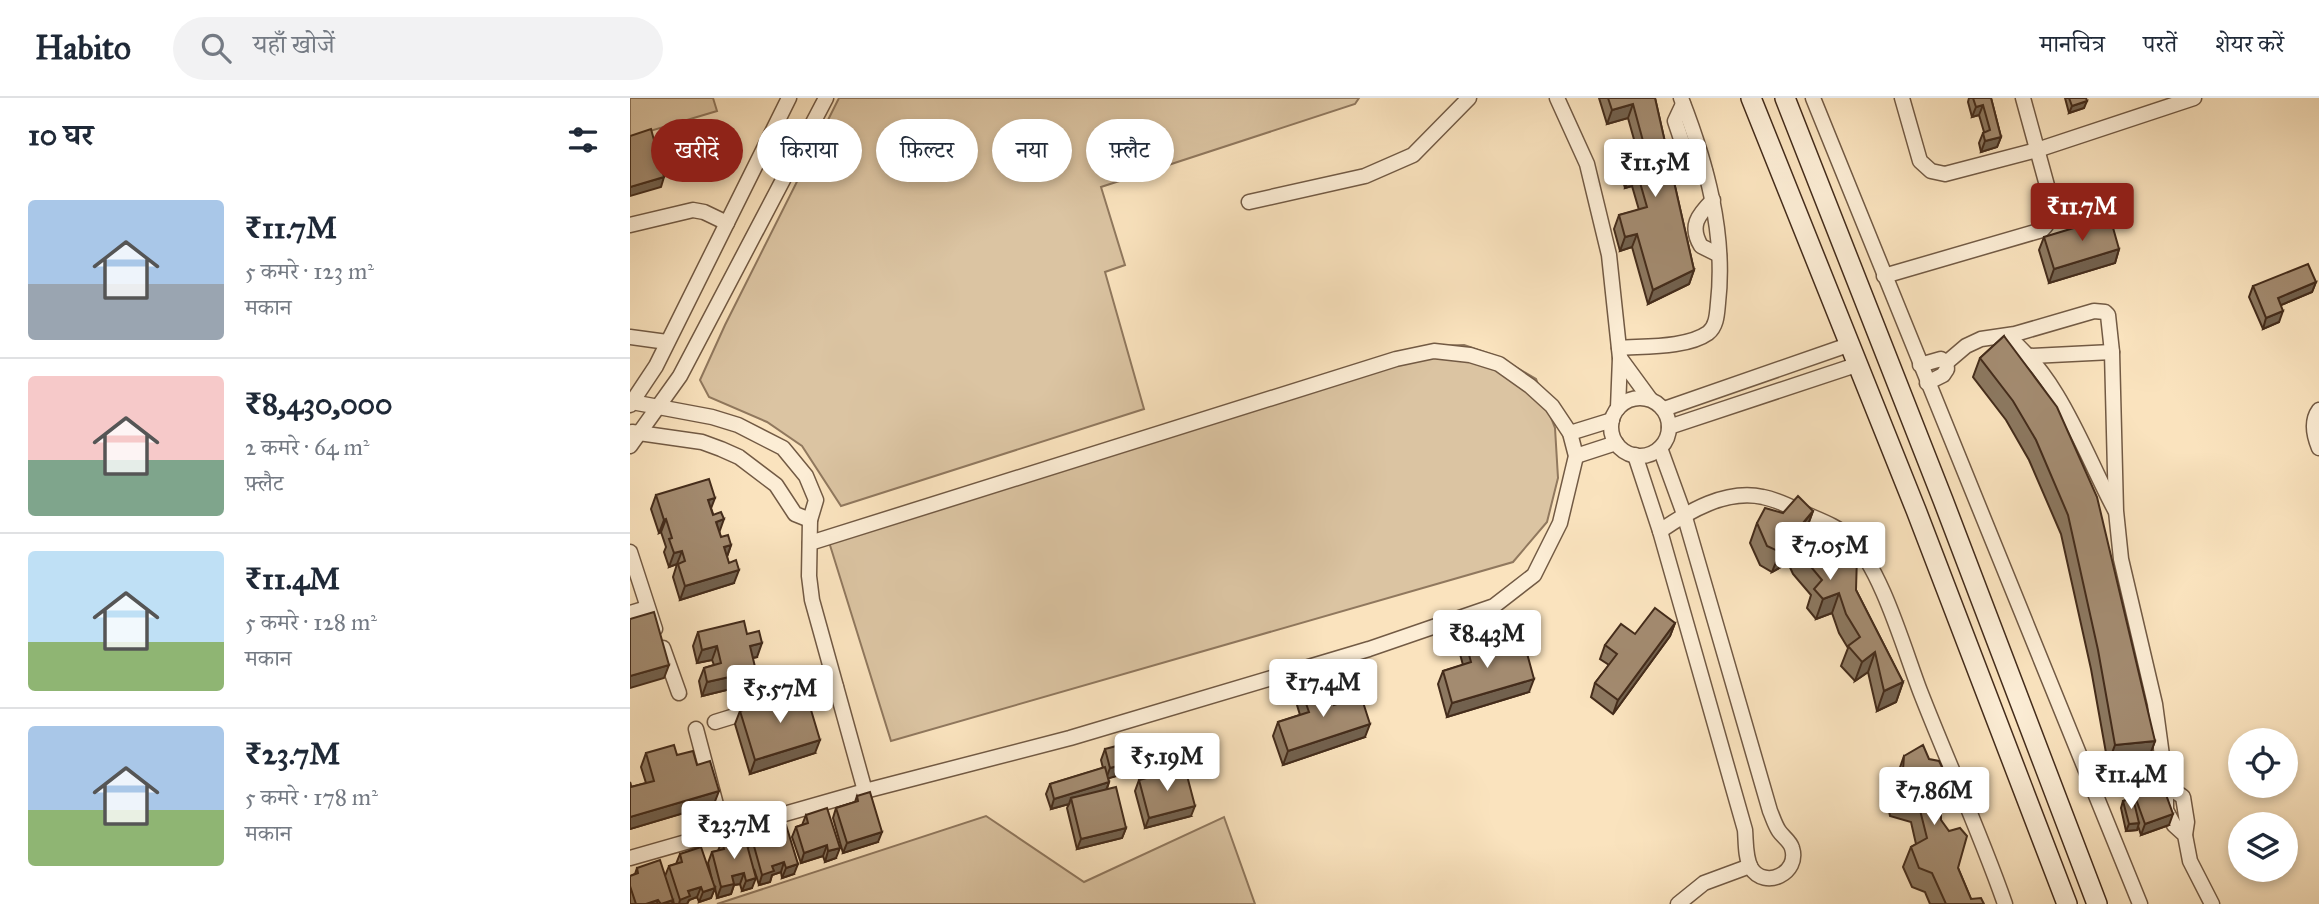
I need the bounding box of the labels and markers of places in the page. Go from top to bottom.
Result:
pin: ₹11.5M [1598,140,1712,199]
pin: ₹11.7M [2025,184,2139,243]
pin: ₹7.05M [1773,522,1887,582]
pin: ₹8.43M [1430,610,1544,670]
pin: ₹17.4M [1266,660,1380,719]
pin: ₹5.57M [723,666,837,725]
pin: ₹5.19M [1110,734,1224,793]
pin: ₹11.4M [2074,752,2188,811]
pin: ₹7.86M [1877,768,1991,827]
pin: ₹23.7M [677,802,791,861]

